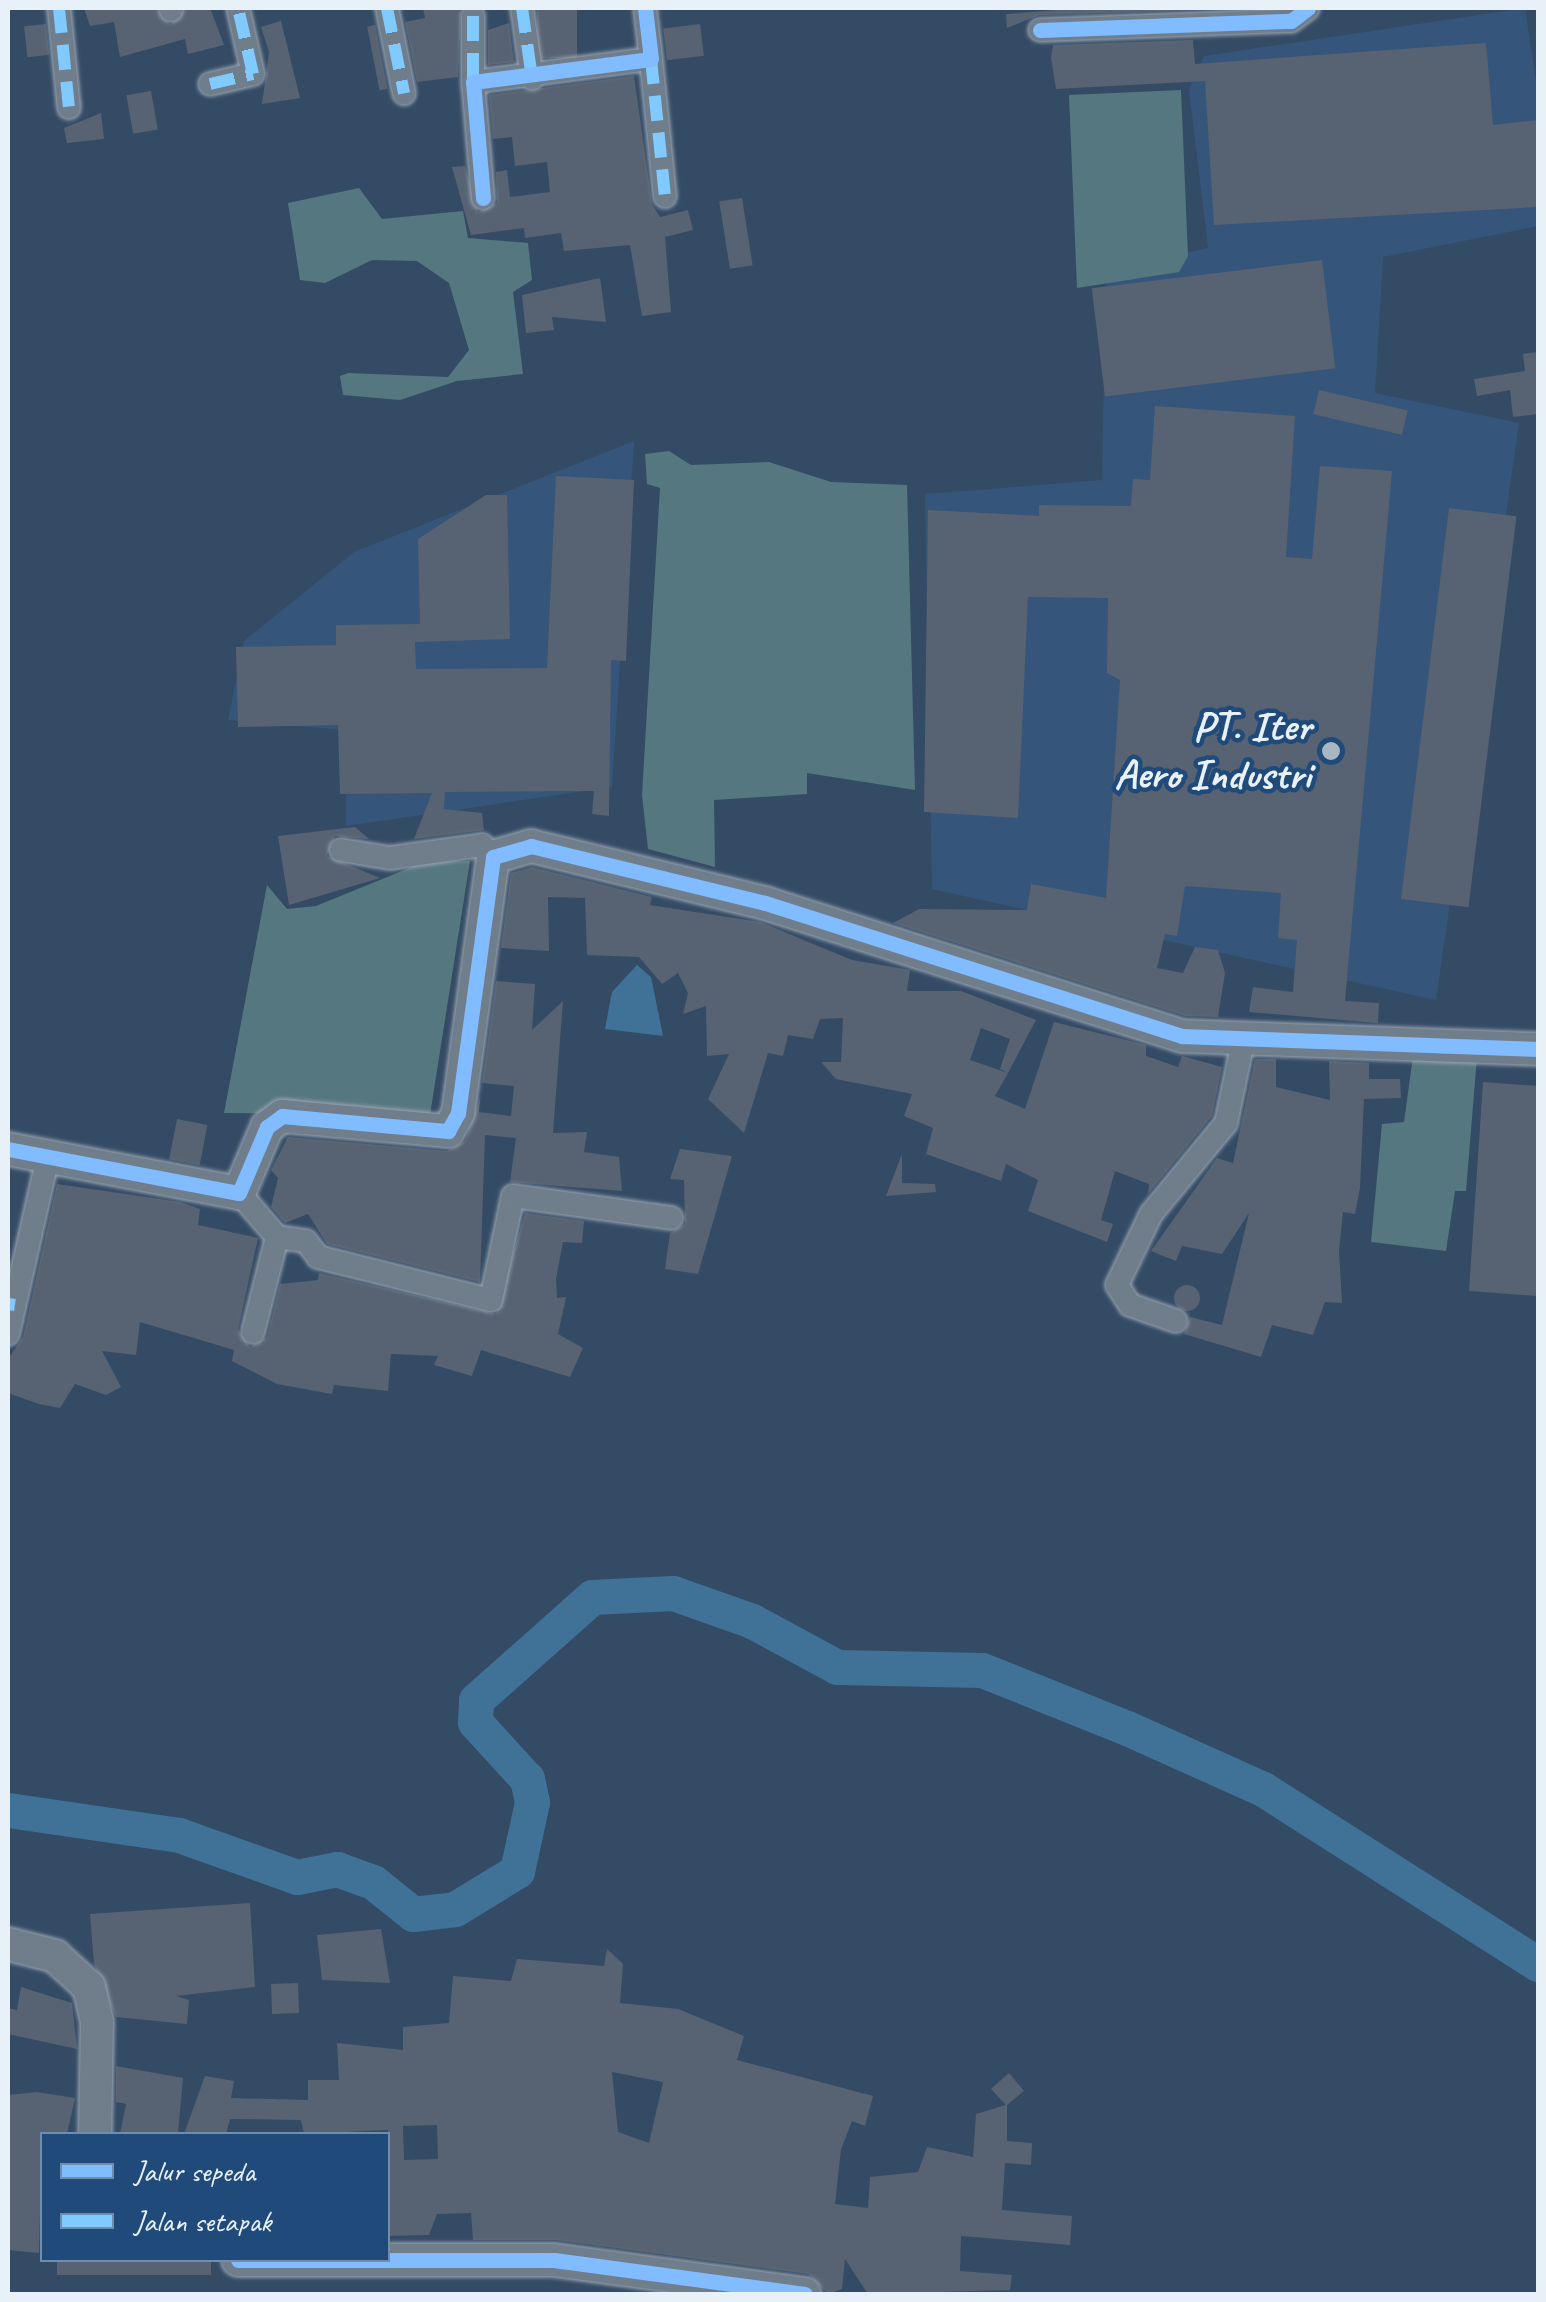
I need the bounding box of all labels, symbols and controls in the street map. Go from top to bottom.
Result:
place label: PT. Iter Aero Industri [1115,702,1311,800]
marker: PT. Iter Aero Industri [1320,740,1342,762]
legend [40,2132,390,2262]
text: Jalur sepeda [134,2152,255,2190]
text: Jalan setapak [134,2202,271,2240]

